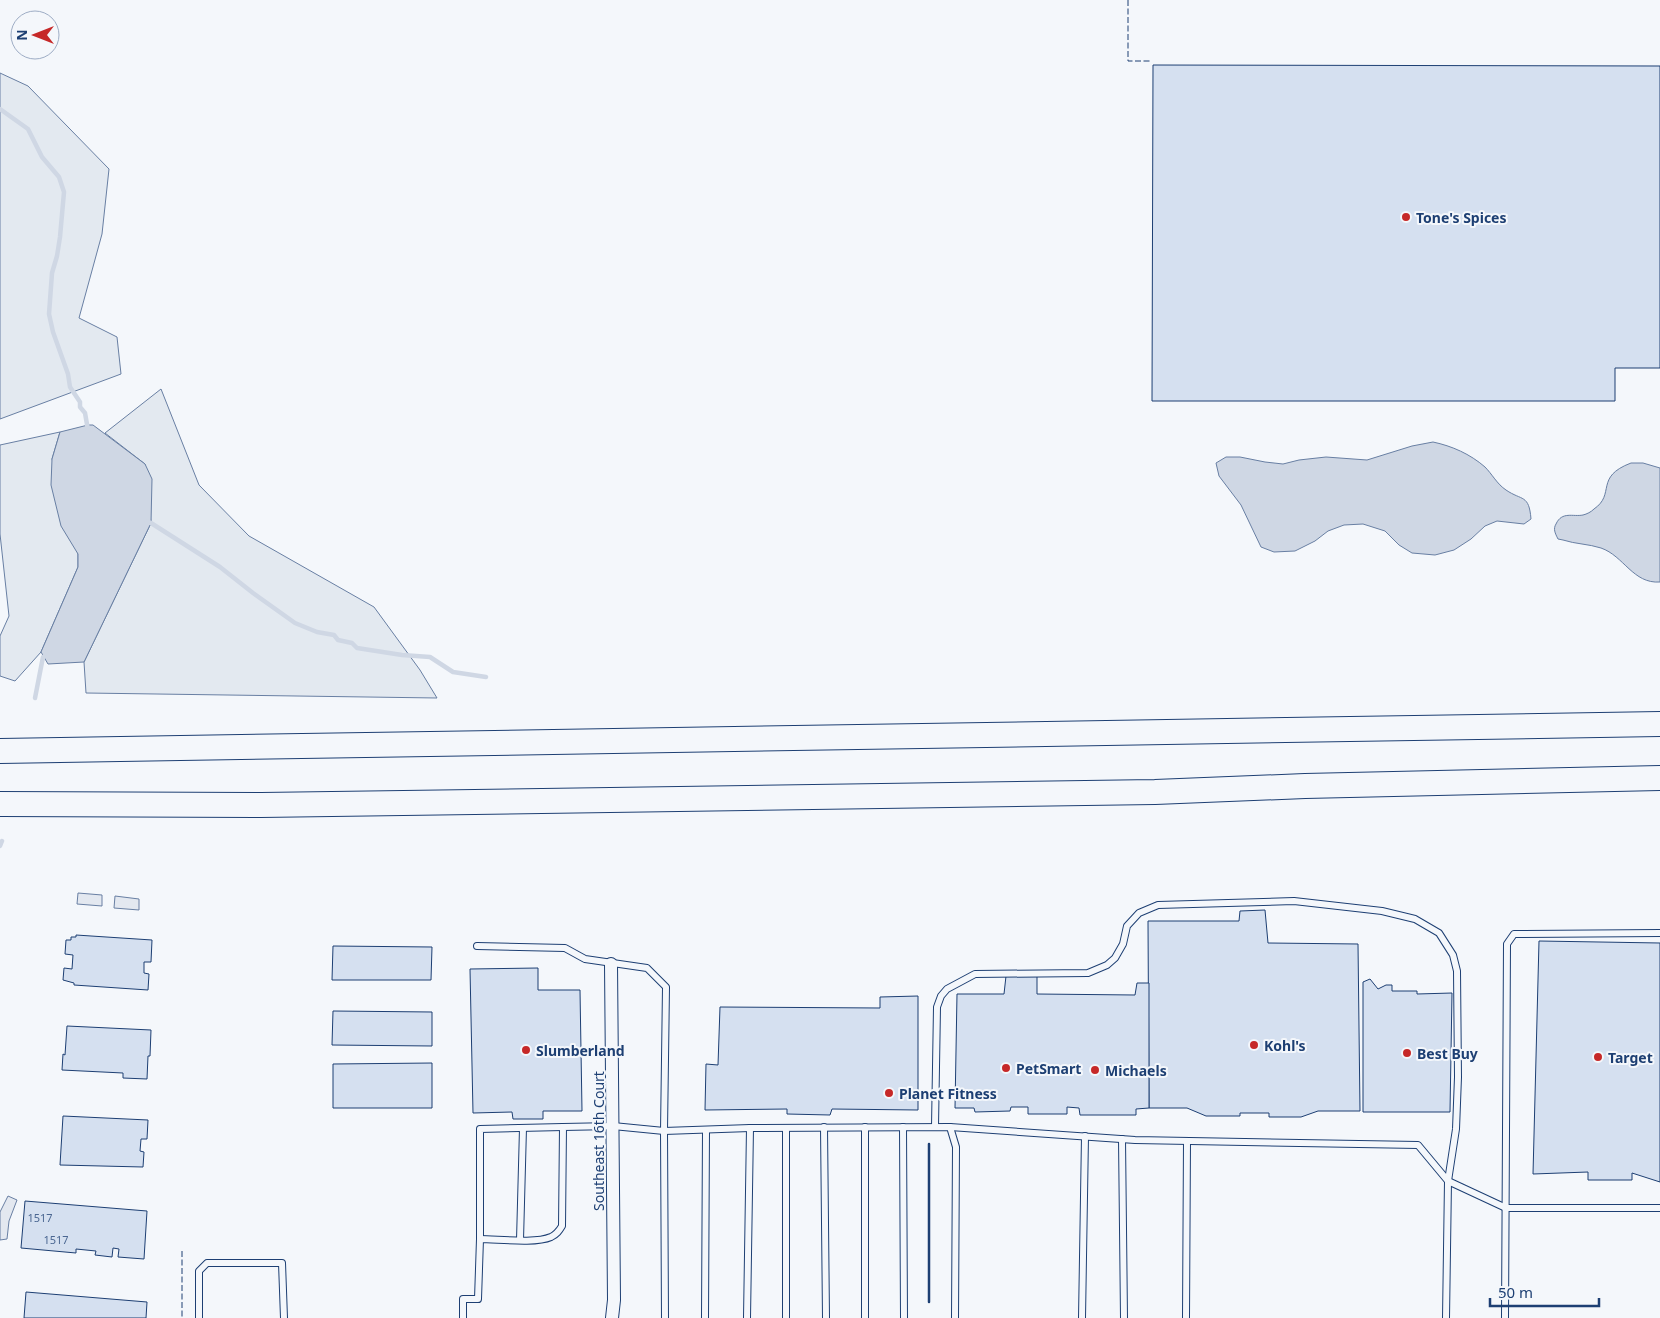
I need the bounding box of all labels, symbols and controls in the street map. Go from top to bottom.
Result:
north arrow [10,10,60,60]
text: N [12,29,31,41]
place label: Tone's Spices [1416,208,1507,227]
marker: Tone's Spices [1400,211,1412,223]
place label: Kohl's [1264,1036,1306,1055]
marker: Kohl's [1248,1039,1260,1051]
place label: Slumberland [536,1041,625,1060]
marker: Slumberland [520,1044,532,1056]
place label: Best Buy [1417,1044,1478,1063]
marker: Best Buy [1401,1047,1413,1059]
place label: Target [1608,1048,1653,1067]
marker: Target [1592,1051,1604,1063]
place label: PetSmart [1016,1059,1081,1078]
place label: Michaels [1105,1061,1167,1080]
marker: PetSmart [1000,1062,1012,1074]
marker: Michaels [1089,1064,1101,1076]
street label: Southeast 16th Court [589,1071,608,1211]
place label: Planet Fitness [899,1084,997,1103]
marker: Planet Fitness [883,1087,895,1099]
house number: 1517 [27,1210,53,1225]
house number: 1517 [43,1232,69,1247]
scale bar [1490,1276,1599,1308]
text: 50 m [1498,1282,1533,1302]

